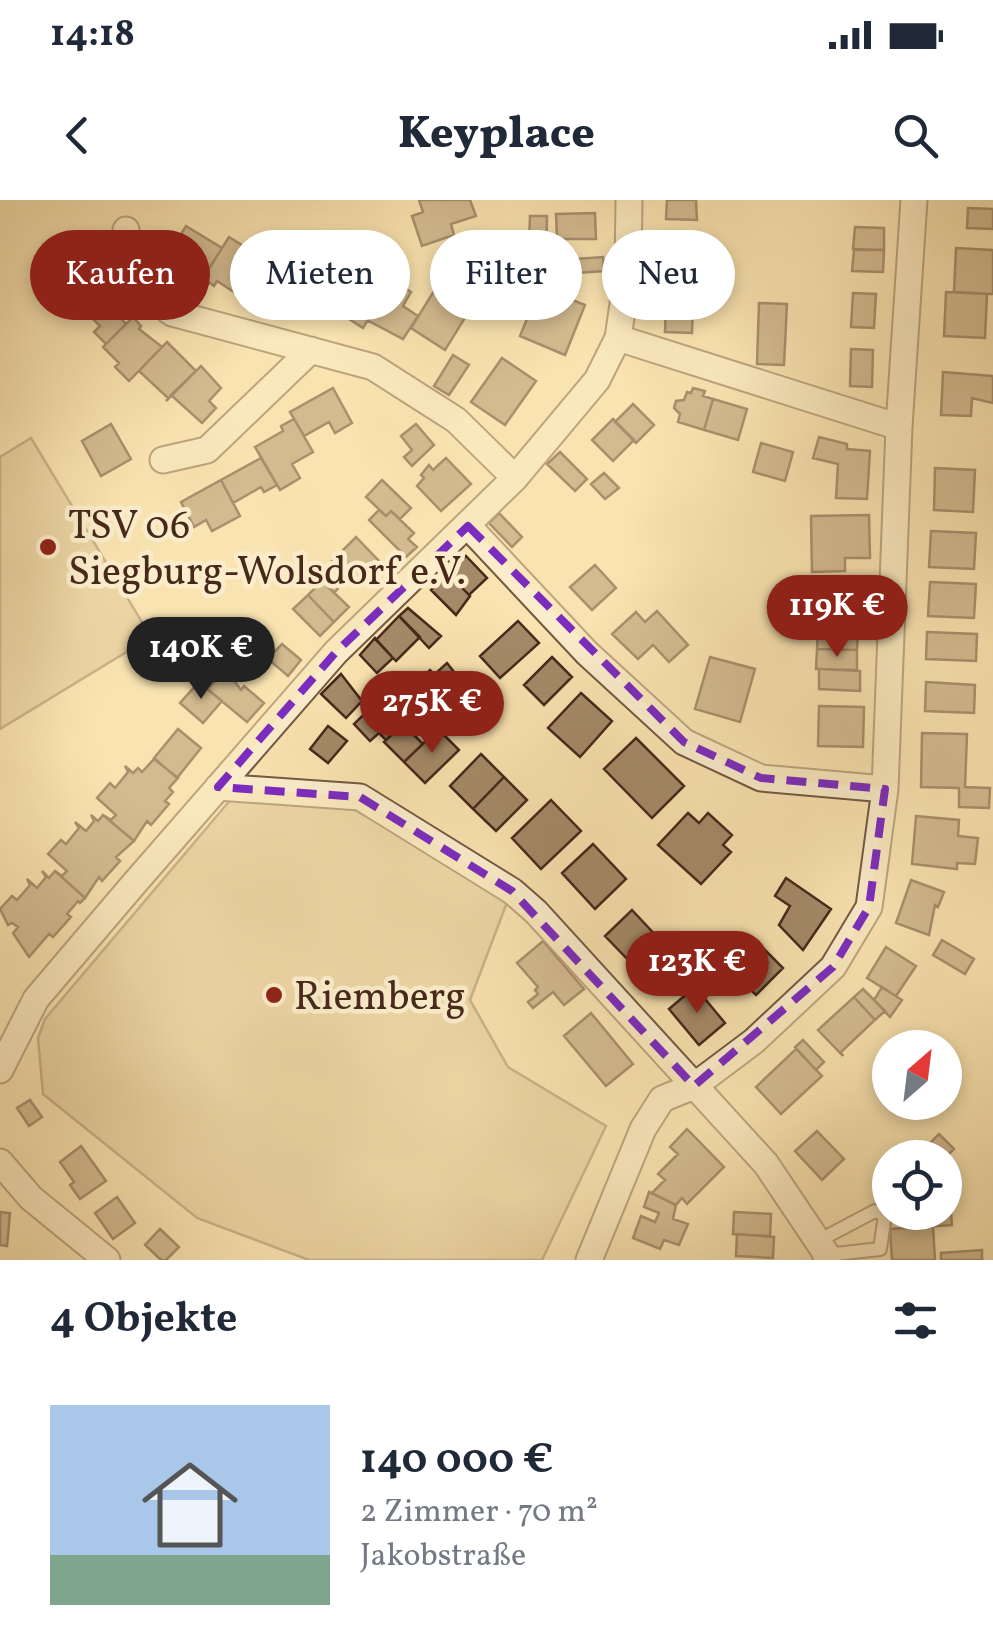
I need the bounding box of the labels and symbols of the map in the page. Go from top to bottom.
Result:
place label: TSV 06 Siegburg-Wolsdorf e.V. [68,500,466,602]
marker: TSV 06 Siegburg-Wolsdorf e.V. [37,536,59,558]
pin: 119K € [756,575,918,660]
pin: 140K € [120,617,282,702]
pin: 275K € [351,671,513,756]
pin: 123K € [616,931,778,1016]
place label: Riemberg [294,971,466,1027]
marker: Riemberg [263,984,285,1006]
north arrow [872,1030,962,1120]

